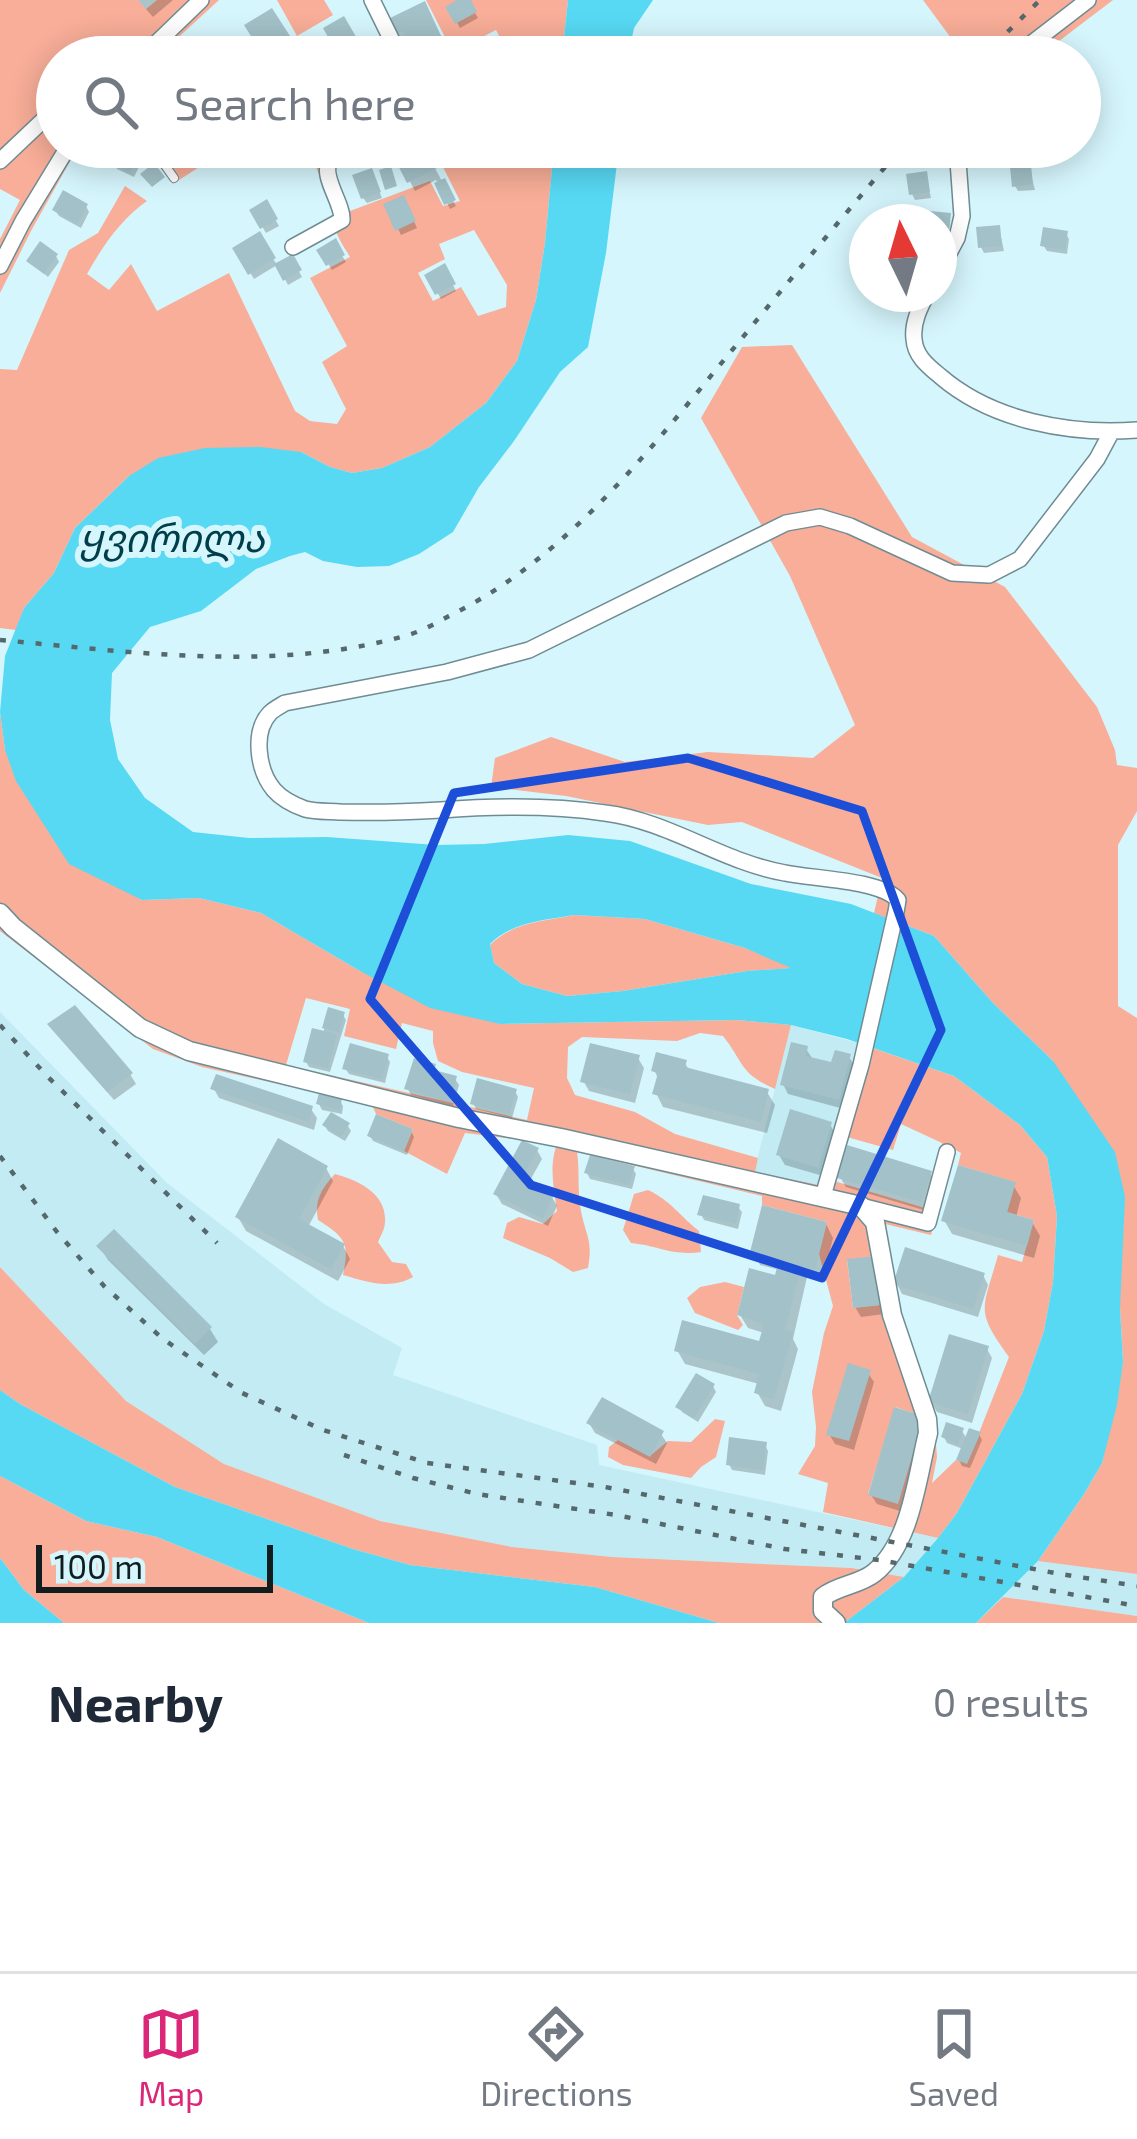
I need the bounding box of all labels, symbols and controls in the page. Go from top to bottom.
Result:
search box [36,36,1101,168]
icon: search [78,69,144,135]
text: Search here [174,75,416,129]
north arrow [849,204,957,312]
water label: ყვირილა [79,513,265,562]
scale bar [36,1539,273,1592]
text: 100 m [54,1546,143,1586]
text: Nearby [48,1671,223,1732]
text: 0 results [933,1678,1089,1725]
tab: Map [138,2001,204,2113]
tab: Directions [480,2001,632,2113]
tab: Saved [908,2001,999,2113]

